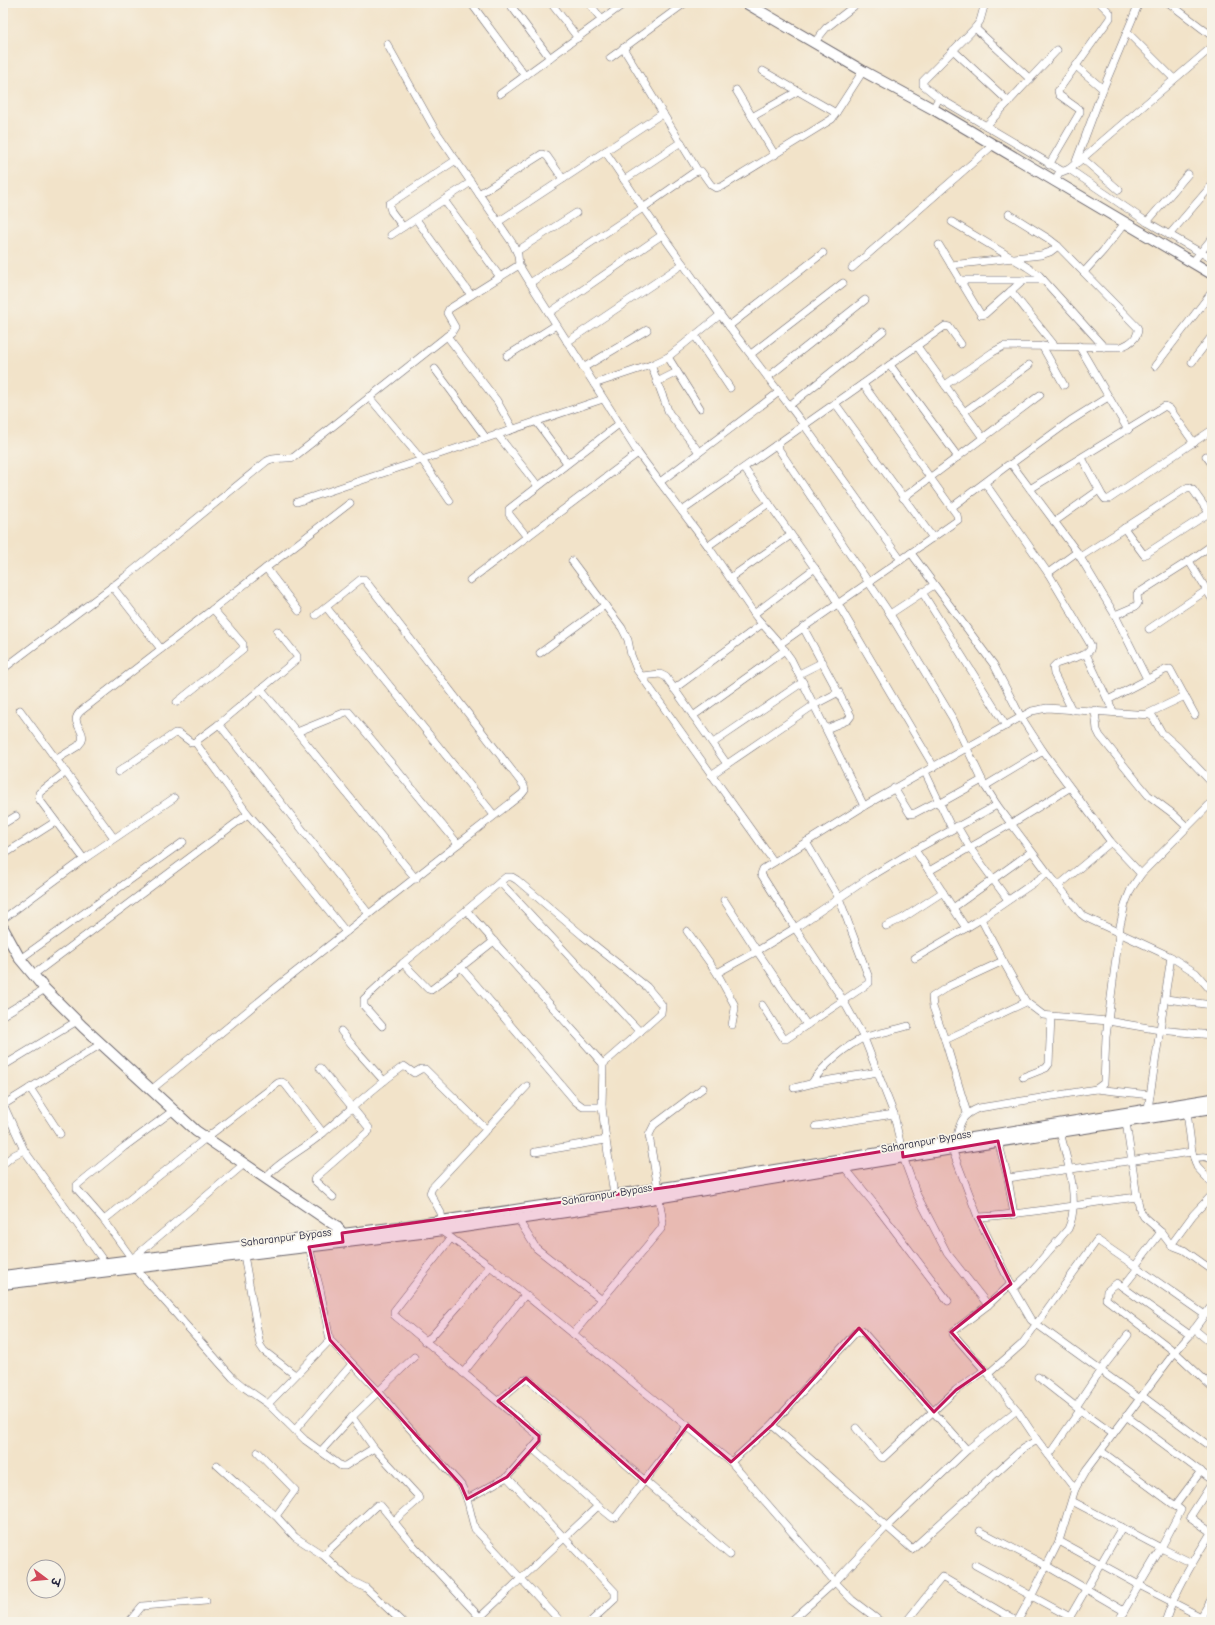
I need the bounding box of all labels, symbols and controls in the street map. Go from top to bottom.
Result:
street label: Saharanpur Bypass [880,1127,973,1156]
street label: Saharanpur Bypass [561,1181,654,1208]
street label: Saharanpur Bypass [240,1225,333,1250]
north arrow [26,1559,66,1599]
text: उ [47,1575,63,1589]

